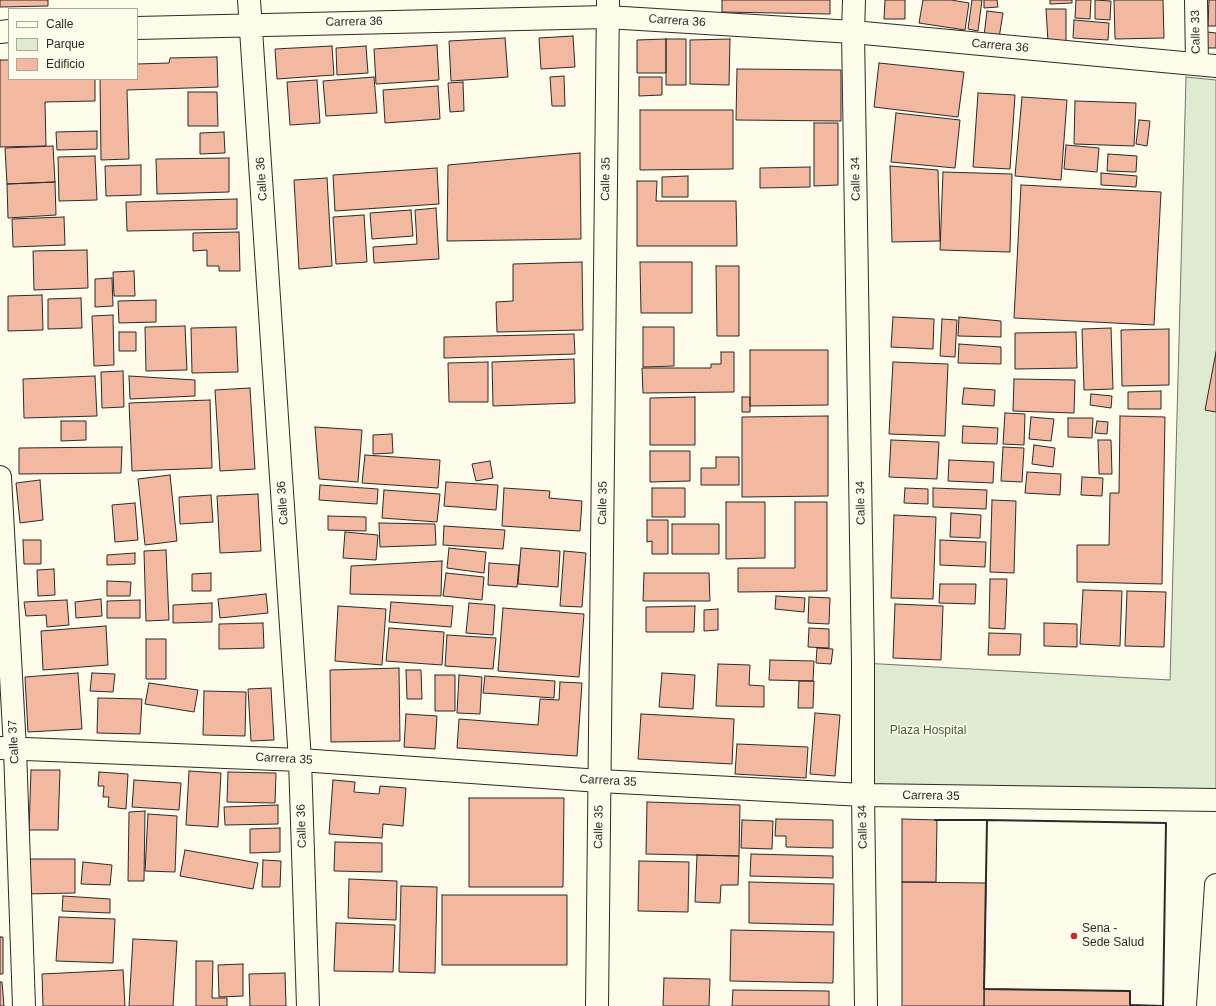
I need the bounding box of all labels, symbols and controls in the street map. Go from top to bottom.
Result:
legend [8,8,138,80]
street label: Calle 33 [1188,10,1204,54]
street label: Carrera 36 [648,12,706,30]
street label: Carrera 36 [325,14,383,30]
text: Calle [46,17,73,31]
street label: Carrera 36 [971,36,1029,56]
text: Parque [46,37,85,51]
text: Edificio [46,57,85,71]
street label: Calle 36 [253,157,271,201]
street label: Calle 35 [598,157,614,201]
street label: Calle 34 [848,157,864,201]
street label: Calle 36 [274,481,292,525]
street label: Calle 35 [595,481,611,525]
street label: Calle 34 [853,481,869,525]
street label: Calle 37 [6,720,22,764]
park label: Plaza Hospital [890,724,966,738]
street label: Carrera 35 [255,750,313,768]
street label: Carrera 35 [579,772,637,790]
street label: Carrera 35 [902,788,960,804]
street label: Calle 36 [294,804,310,848]
street label: Calle 35 [591,805,607,849]
street label: Calle 34 [855,805,871,849]
place label: Sena - Sede Salud [1082,922,1144,950]
marker: Sena - Sede Salud [1069,931,1079,941]

